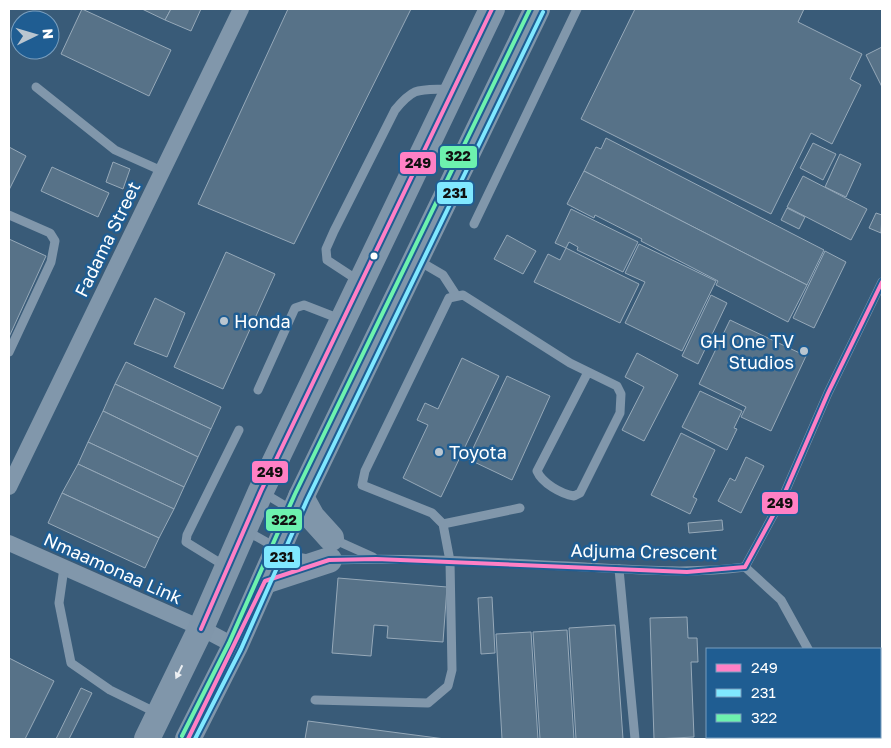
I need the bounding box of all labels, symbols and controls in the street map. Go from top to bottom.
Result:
north arrow [10,10,60,60]
text: N [40,28,57,40]
line badge: 322 [439,145,478,169]
text: 322 [445,147,471,164]
line badge: 249 [399,151,437,175]
text: 249 [405,154,431,171]
street label: Fadama Street [70,178,144,300]
line badge: 231 [436,181,474,205]
text: 231 [443,184,467,201]
unlabelled marker [369,251,379,261]
place label: Honda [234,310,291,332]
marker: Honda [218,315,230,327]
place label: GH One TV Studios [700,330,794,373]
marker: GH One TV Studios [798,345,810,357]
place label: Toyota [449,441,507,463]
marker: Toyota [433,446,445,458]
line badge: 249 [251,460,289,484]
text: 249 [257,463,283,480]
line badge: 249 [761,491,799,515]
text: 249 [767,494,793,511]
line badge: 322 [265,508,303,532]
text: 322 [271,511,297,528]
street label: Nmaamonaa Link [41,528,185,608]
street label: Adjuma Crescent [570,539,718,563]
line badge: 231 [263,545,301,569]
text: 231 [270,548,294,565]
legend [706,648,881,738]
text: 249 [751,658,778,676]
one-way arrow [175,665,183,679]
text: 231 [751,683,776,701]
text: 322 [751,708,777,726]

